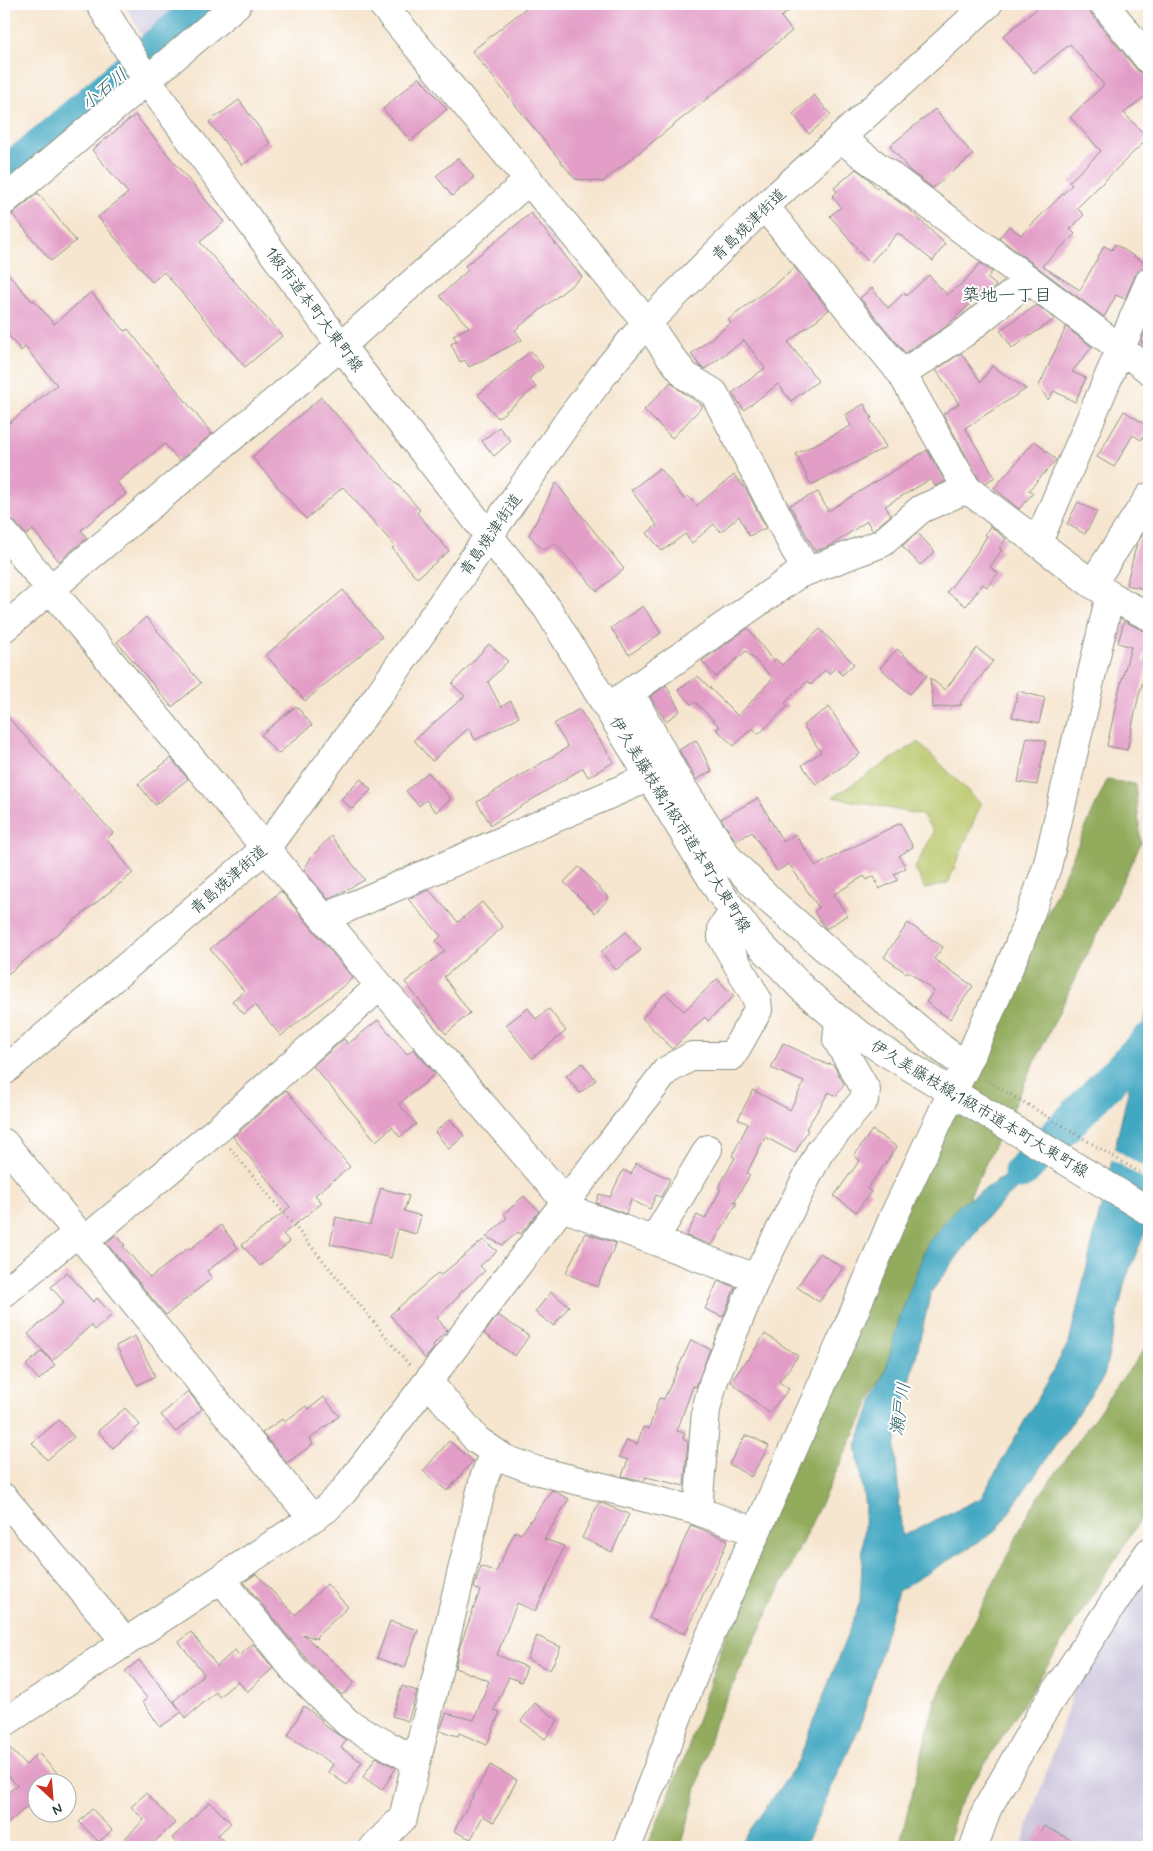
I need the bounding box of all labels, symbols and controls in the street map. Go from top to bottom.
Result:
water label: 小石川 [76,63,133,116]
street label: 青島焼津街道 [707,184,791,266]
street label: 1級市道本町大東町線 [260,243,368,377]
district label: 築地一丁目 [962,284,1052,308]
street label: 青島焼津街道 [455,490,527,580]
street label: 伊久美藤枝線;1級市道本町大東町線 [604,713,755,937]
street label: 青島焼津街道 [186,841,272,920]
street label: 伊久美藤枝線;1級市道本町大東町線 [866,1036,1092,1183]
water label: 瀬戸川 [885,1381,917,1438]
north arrow [28,1774,78,1824]
text: N [49,1799,65,1819]

